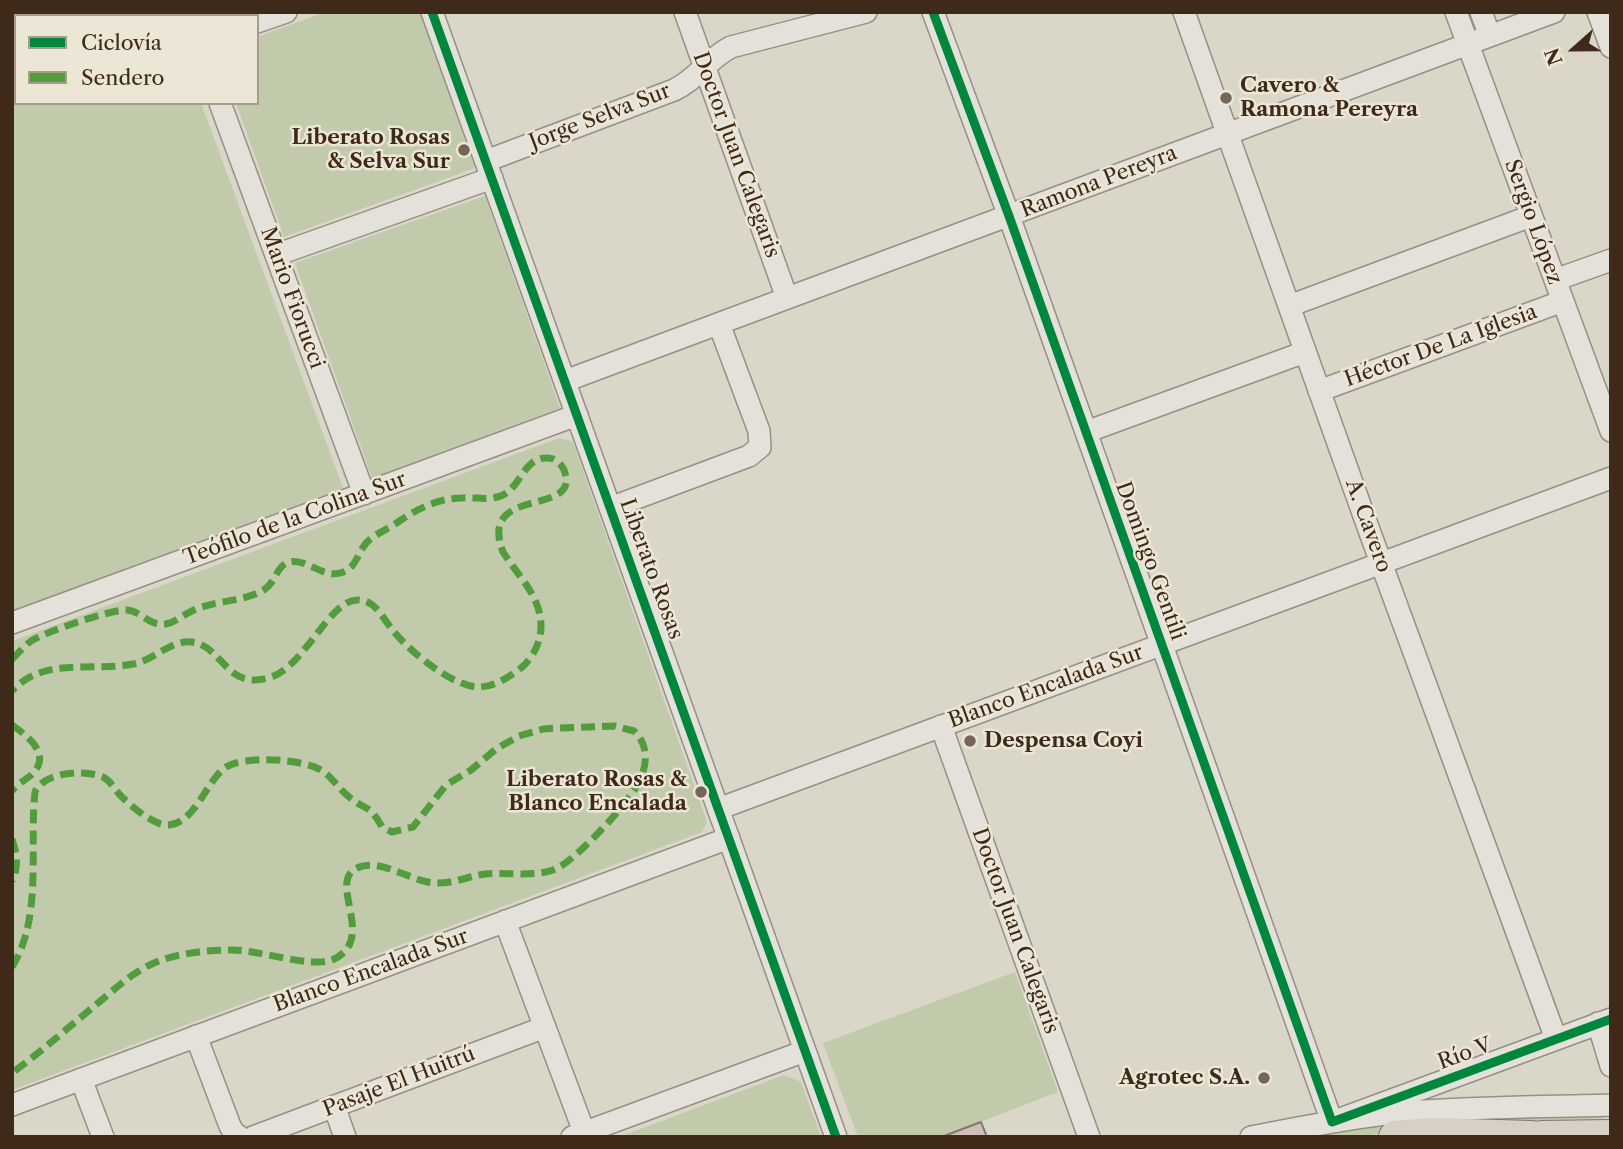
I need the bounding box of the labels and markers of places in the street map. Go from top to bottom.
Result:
place label: Cavero & Ramona Pereyra [1240,73,1418,123]
marker: Cavero & Ramona Pereyra [1218,90,1234,106]
place label: Liberato Rosas & Selva Sur [291,125,450,175]
marker: Liberato Rosas & Selva Sur [456,142,472,158]
place label: Despensa Coyi [984,728,1143,754]
marker: Despensa Coyi [962,733,978,749]
place label: Liberato Rosas & Blanco Encalada [506,767,687,817]
marker: Liberato Rosas & Blanco Encalada [693,784,709,800]
place label: Agrotec S.A. [1119,1065,1250,1091]
marker: Agrotec S.A. [1256,1070,1272,1086]

